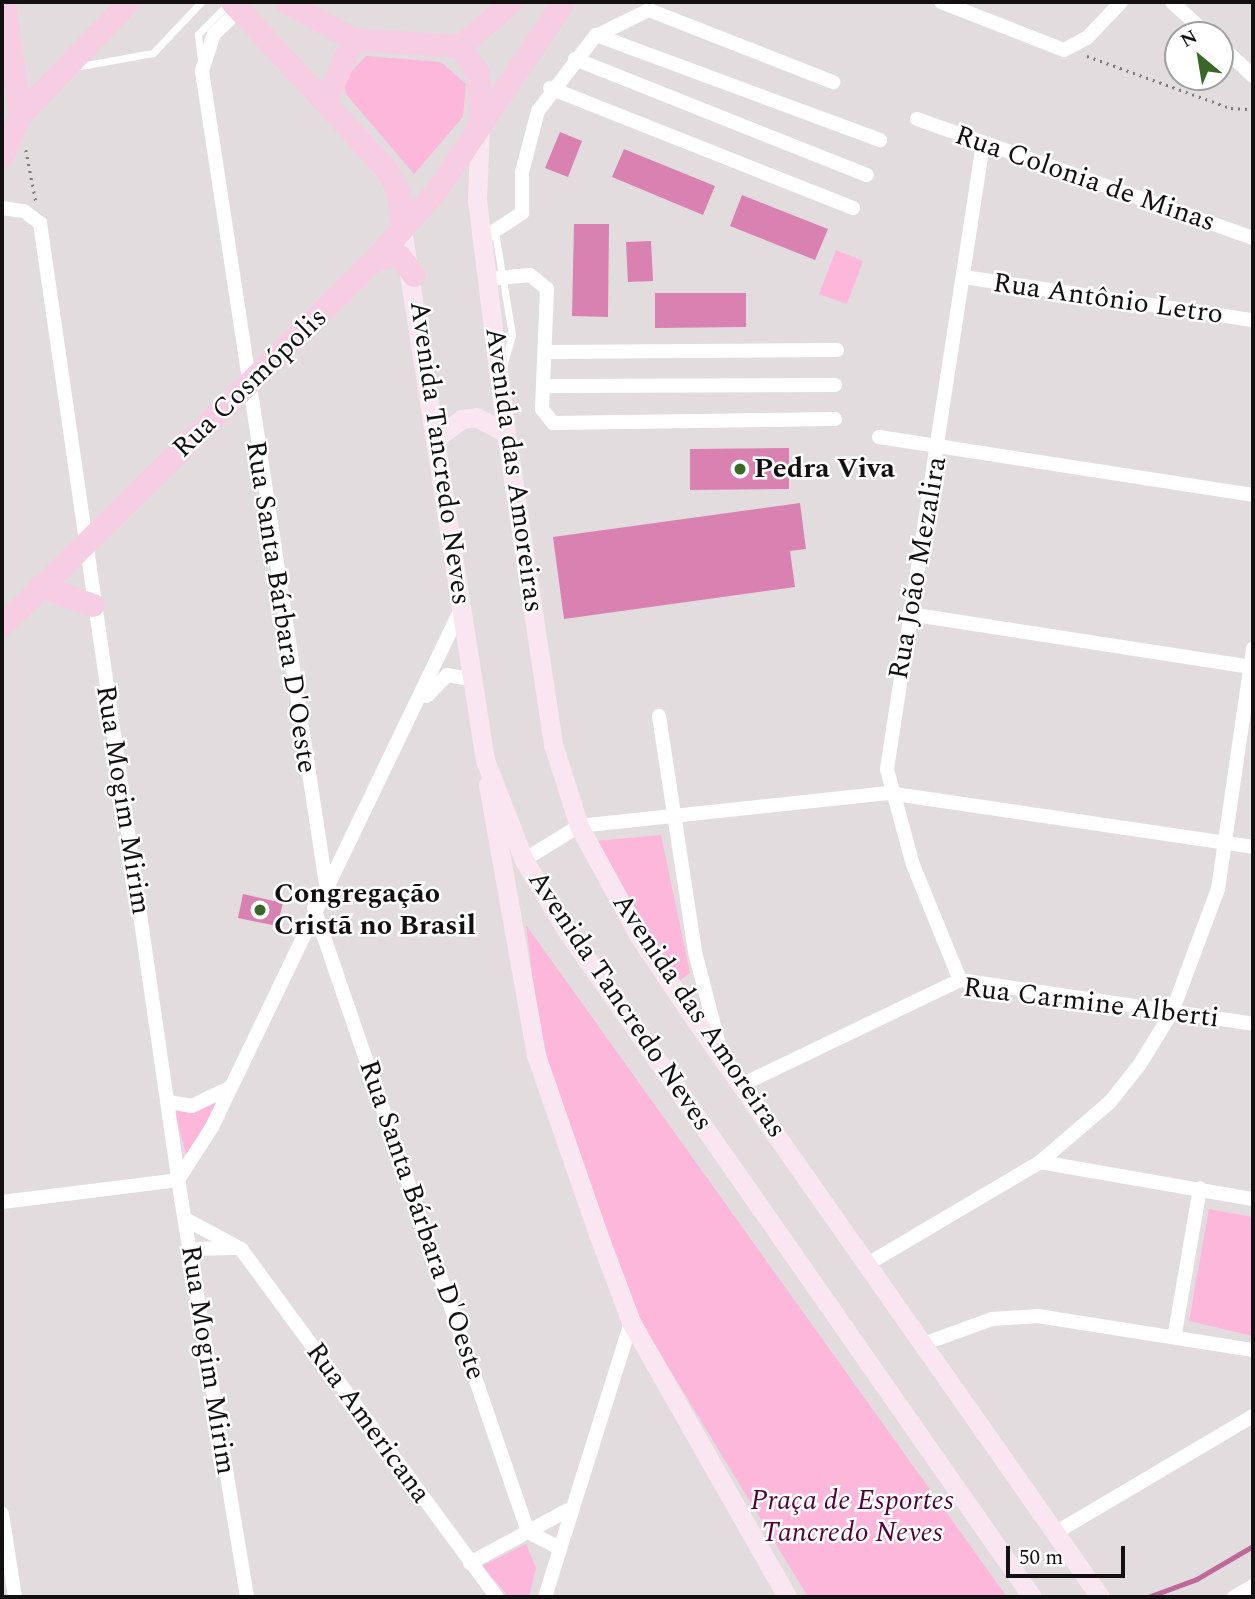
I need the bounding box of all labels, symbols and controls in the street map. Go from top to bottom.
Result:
north arrow [1164,21,1234,91]
text: N [1175,23,1203,56]
street label: Rua Colonia de Minas [950,119,1220,239]
street label: Rua Antônio Letro [991,266,1225,332]
street label: Avenida Tancredo Neves [402,299,478,607]
street label: Rua Cosmópolis [166,301,334,465]
street label: Avenida das Amoreiras [477,325,551,615]
street label: Rua Santa Bárbara D'Oeste [238,438,324,776]
place label: Pedra Viva [754,452,895,486]
street label: Rua João Mezalira [882,454,954,682]
marker: Pedra Viva [732,461,748,477]
street label: Rua Mogim Mirim [88,683,158,917]
street label: Avenida Tancredo Neves [520,864,720,1138]
place label: Congregação Cristã no Brasil [274,877,476,943]
street label: Avenida das Amoreiras [605,887,793,1145]
marker: Congregação Cristã no Brasil [252,902,268,918]
street label: Rua Carmine Alberti [961,971,1221,1035]
street label: Rua Santa Bárbara D'Oeste [351,1056,493,1384]
street label: Rua Mogim Mirim [173,1243,243,1477]
street label: Rua Americana [298,1336,438,1510]
park label: Praça de Esportes Tancredo Neves [750,1484,954,1550]
scale bar [1010,1532,1129,1576]
text: 50 m [1019,1542,1063,1574]

